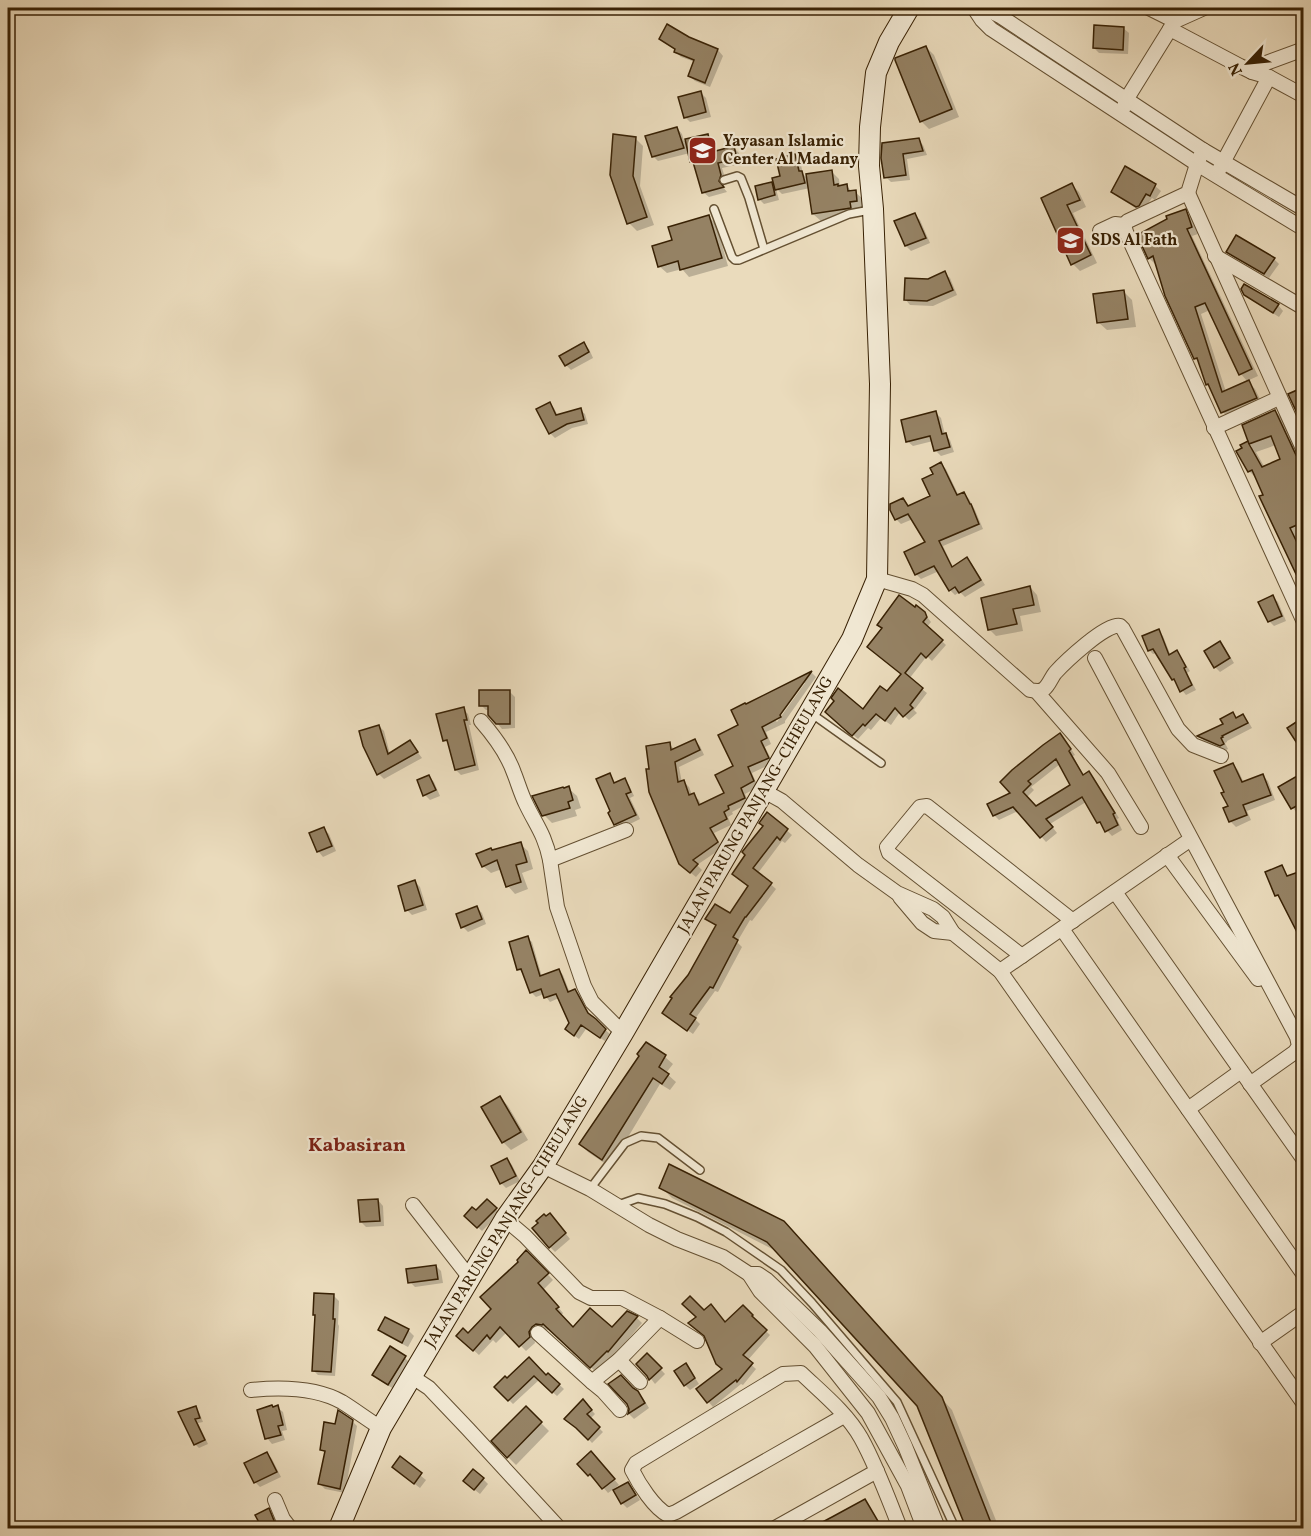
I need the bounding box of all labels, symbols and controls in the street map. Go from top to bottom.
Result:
north arrow [1218,33,1278,93]
text: N [1224,58,1249,79]
place label: Yayasan Islamic Center Al Madany [723,131,858,171]
school or university icon: Yayasan Islamic Center Al Madany [686,135,718,167]
school or university icon: SDS Al Fath [1054,225,1086,257]
place label: SDS Al Fath [1091,230,1177,252]
street label: JALAN PARUNG PANJANG–CIHEULANG [673,672,839,938]
street label: JALAN PARUNG PANJANG–CIHEULANG [420,1092,594,1352]
district label: Kabasiran [308,1132,406,1160]

